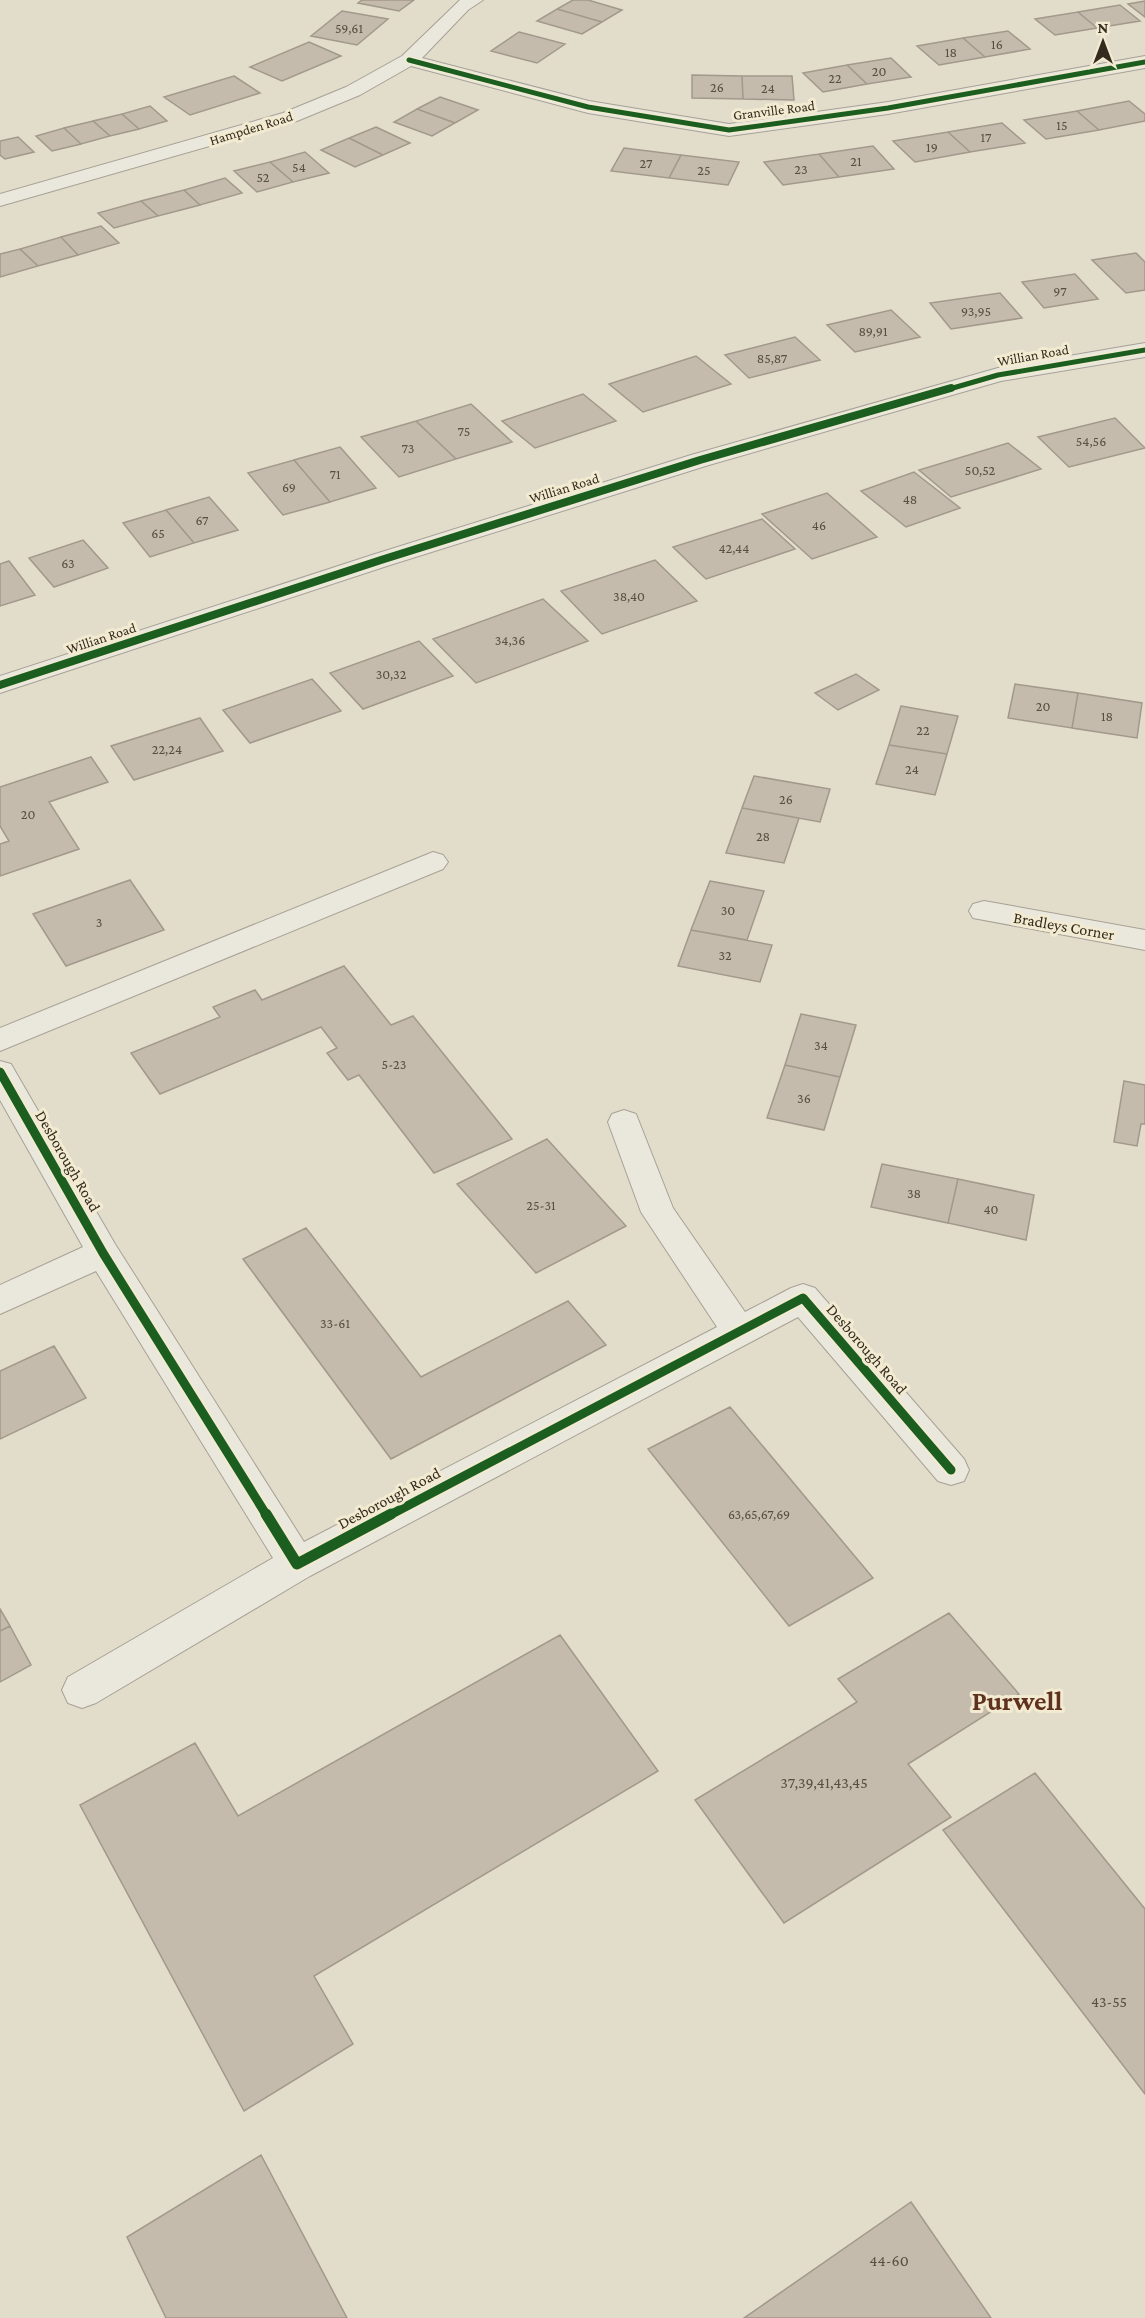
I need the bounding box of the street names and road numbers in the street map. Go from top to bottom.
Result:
street label: Granville Road [732,97,816,123]
street label: Hampden Road [207,108,295,148]
street label: Willian Road [996,341,1071,369]
street label: Willian Road [527,470,602,506]
street label: Willian Road [64,619,138,657]
street label: Bradleys Corner [1012,909,1116,944]
street label: Desborough Road [31,1108,104,1215]
street label: Desborough Road [823,1301,911,1399]
street label: Desborough Road [335,1464,444,1533]

